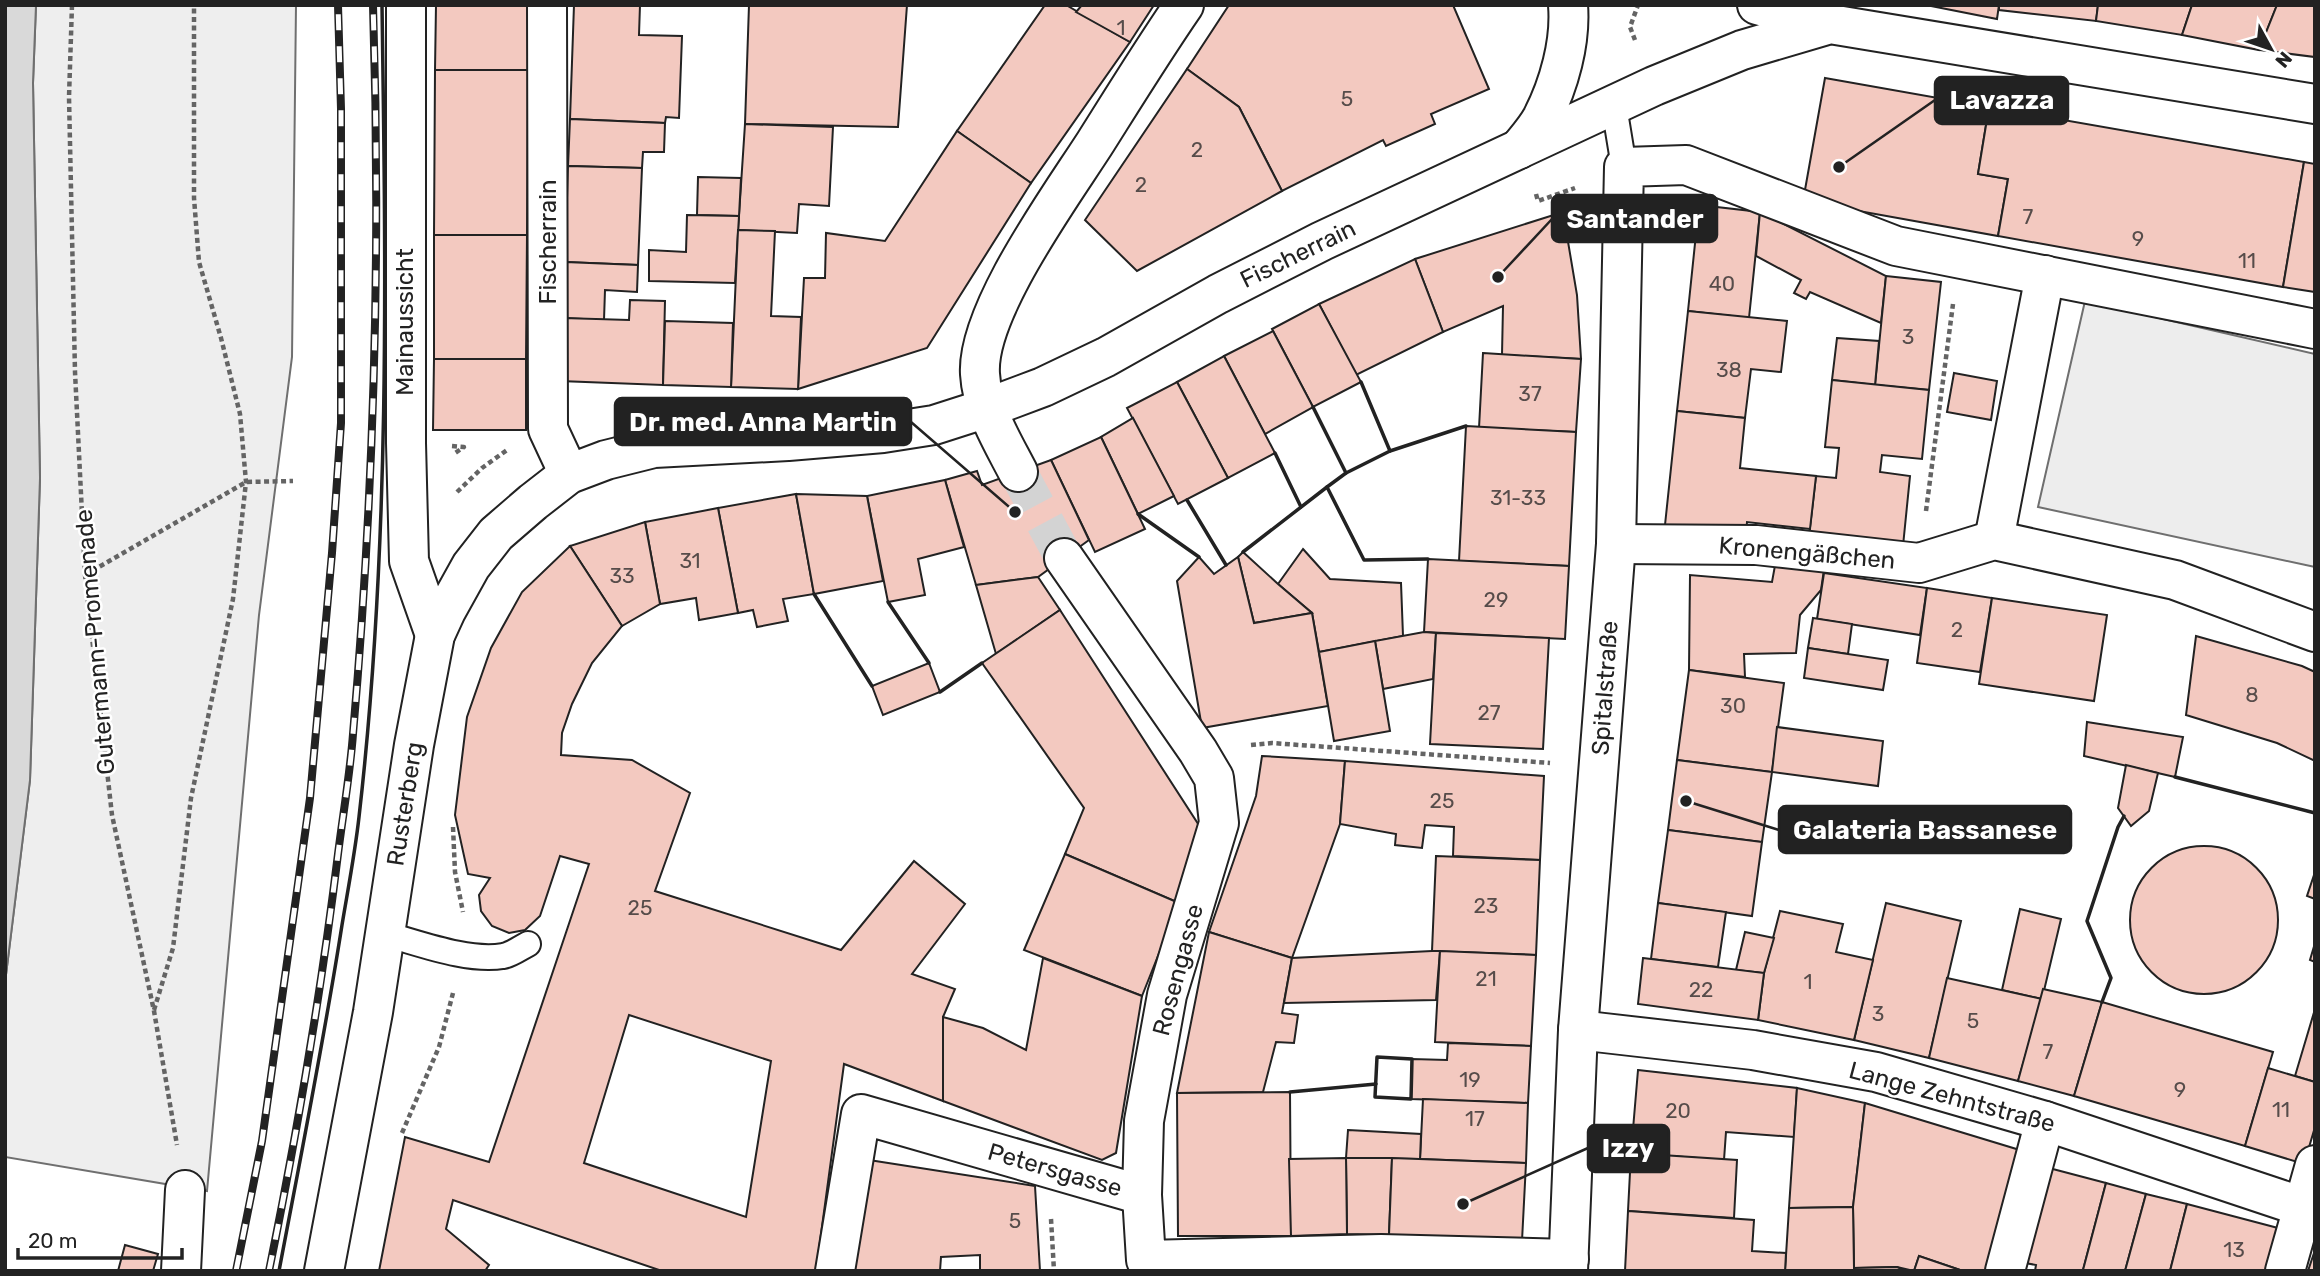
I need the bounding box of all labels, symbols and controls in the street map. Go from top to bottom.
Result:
north arrow [2236,14,2306,84]
house number: 1 [1117,15,1126,40]
text: N [2270,47,2297,72]
callout: Lavazza [1935,77,2068,124]
text: Lavazza [1950,85,2054,116]
house number: 5 [1341,86,1353,111]
house number: 2 [1191,137,1203,162]
house number: 2 [1135,172,1147,197]
street label: Fischerrain [534,179,562,305]
callout: Santander [1552,195,1717,242]
text: Santander [1566,204,1704,235]
house number: 7 [2023,204,2034,229]
street label: Fischerrain [1236,214,1360,294]
house number: 9 [2132,226,2144,251]
street label: Mainaussicht [391,248,419,396]
house number: 11 [2238,248,2256,273]
house number: 40 [1709,271,1735,296]
house number: 3 [1902,324,1914,349]
house number: 38 [1716,357,1742,382]
house number: 37 [1518,381,1542,406]
callout: Dr. med. Anna Martin [615,398,911,445]
text: Dr. med. Anna Martin [629,407,897,438]
house number: 31-33 [1490,485,1546,510]
street label: Gutermann-Promenade [69,508,121,776]
street label: Kronengäßchen [1718,531,1896,575]
house number: 31 [679,548,701,573]
house number: 33 [609,563,635,588]
house number: 29 [1484,587,1508,612]
house number: 2 [1951,617,1963,642]
street label: Spitalstraße [1586,620,1624,756]
house number: 8 [2245,682,2259,707]
house number: 30 [1720,693,1746,718]
house number: 27 [1477,700,1501,725]
street label: Rusterberg [381,740,429,868]
house number: 25 [1430,788,1454,813]
callout: Galateria Bassanese [1779,806,2071,853]
text: Galateria Bassanese [1793,815,2057,846]
house number: 23 [1474,893,1498,918]
house number: 25 [628,895,652,920]
street label: Rosengasse [1147,901,1209,1039]
house number: 21 [1475,966,1497,991]
house number: 1 [1804,969,1813,994]
house number: 22 [1689,977,1713,1002]
house number: 3 [1872,1001,1884,1026]
house number: 5 [1967,1008,1979,1033]
house number: 7 [2043,1039,2054,1064]
street label: Lange Zehntstraße [1846,1056,2058,1138]
house number: 19 [1459,1067,1481,1092]
house number: 9 [2174,1077,2186,1102]
house number: 11 [2272,1097,2290,1122]
house number: 20 [1665,1098,1691,1123]
house number: 17 [1465,1106,1485,1131]
callout: Izzy [1588,1125,1669,1172]
text: Izzy [1602,1133,1655,1164]
street label: Petersgasse [985,1137,1125,1203]
house number: 5 [1009,1208,1021,1233]
scale bar [18,1216,182,1260]
text: 20 m [28,1228,77,1253]
house number: 13 [2223,1237,2245,1262]

